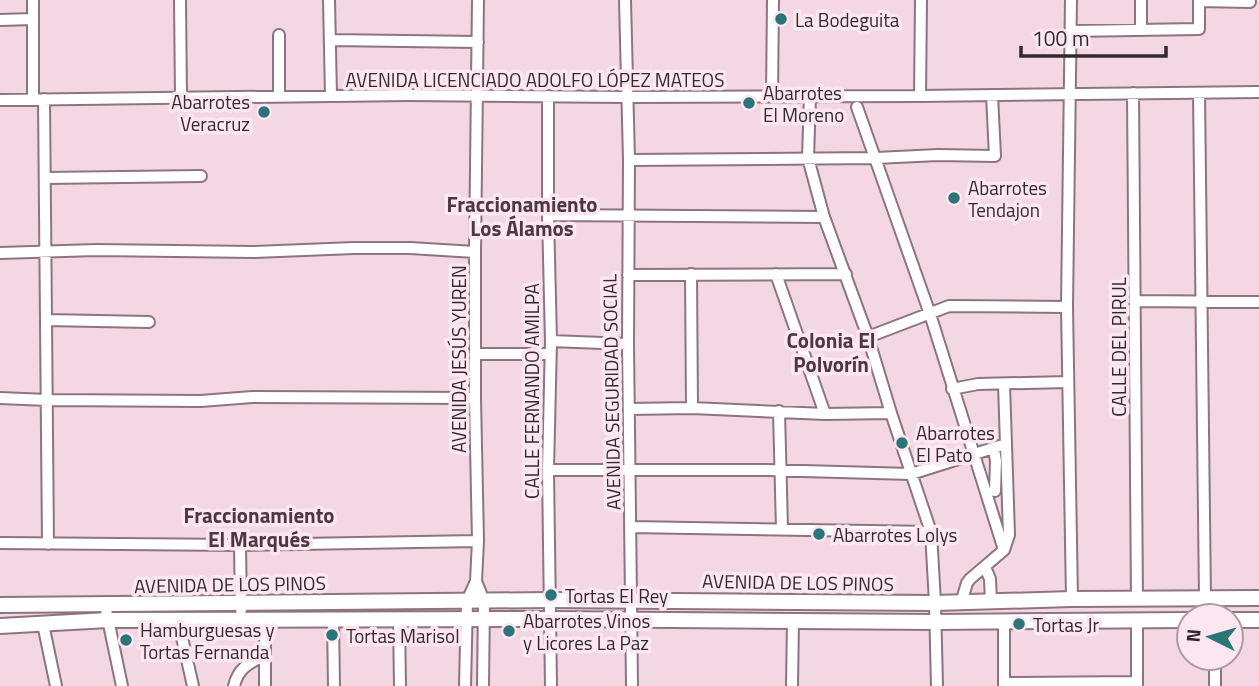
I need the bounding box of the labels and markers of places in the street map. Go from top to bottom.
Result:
place label: La Bodeguita [795,5,900,34]
marker: La Bodeguita [773,11,789,27]
place label: Abarrotes El Moreno [763,78,844,129]
place label: Abarrotes Veracruz [171,87,250,138]
marker: Abarrotes El Moreno [741,95,757,111]
marker: Abarrotes Veracruz [256,104,272,120]
place label: Abarrotes Tendajon [968,173,1047,224]
marker: Abarrotes Tendajon [946,190,962,206]
place label: Abarrotes El Pato [916,418,995,469]
marker: Abarrotes El Pato [894,435,910,451]
place label: Abarrotes Lolys [833,520,958,549]
marker: Abarrotes Lolys [811,526,827,542]
place label: Tortas El Rey [565,581,668,610]
marker: Tortas El Rey [543,587,559,603]
place label: Abarrotes Vinos y Licores La Paz [523,606,650,657]
place label: Tortas Jr [1033,610,1100,639]
place label: Hamburguesas y Tortas Fernanda [140,615,275,666]
marker: Tortas Jr [1011,616,1027,632]
place label: Tortas Marisol [346,621,460,650]
marker: Abarrotes Vinos y Licores La Paz [501,623,517,639]
marker: Tortas Marisol [324,627,340,643]
marker: Hamburguesas y Tortas Fernanda [118,632,134,648]

